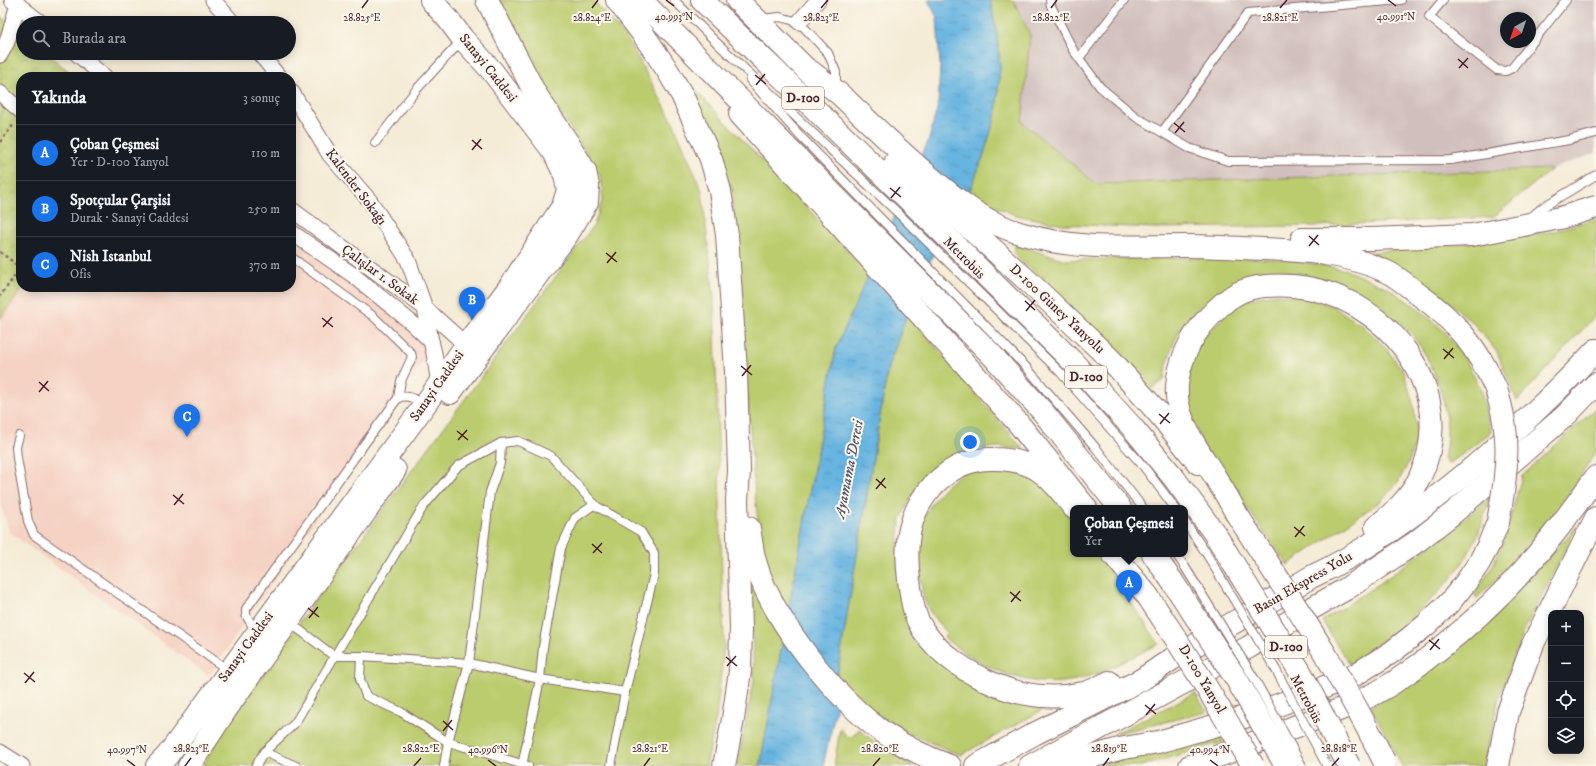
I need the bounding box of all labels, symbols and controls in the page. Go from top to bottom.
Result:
text: 40.993°N [655,11,693,23]
text: 40.991°N [1377,11,1415,23]
text: 28.825°E [343,12,381,24]
text: 28.824°E [573,12,611,24]
text: 28.823°E [803,12,839,24]
text: 28.822°E [1032,12,1070,24]
text: 28.821°E [1262,12,1298,24]
north arrow [1500,12,1536,48]
search box [16,16,296,60]
icon: search [30,27,52,49]
text: Burada ara [62,29,126,48]
street label: Sanayi Caddesi [455,30,521,106]
text: Yakında [32,87,86,109]
road number: D-100 [782,87,824,109]
text: 3 sonuç [243,90,280,106]
text: Çoban Çeşmesi [70,135,159,154]
text: A [41,145,49,161]
text: 110 m [251,145,280,161]
street label: Kalender Sokağı [321,145,391,229]
text: Yer · D-100 Yanyol [70,154,169,170]
text: Spotçular Çarşisi [70,191,171,210]
text: B [41,201,49,217]
text: 250 m [248,201,280,217]
text: Durak · Sanayi Caddesi [70,210,189,226]
street label: Metrobüs [939,233,989,283]
street label: Çalışlar 1. Sokak [338,241,422,309]
text: Nish Istanbul [70,247,151,266]
text: C [41,257,49,273]
text: 370 m [249,257,280,273]
street label: D-100 Güney Yanyolu [1006,260,1109,358]
text: Ofis [70,266,91,282]
pin: B [459,287,485,320]
street label: Sanayi Caddesi [406,347,468,425]
road number: D-100 [1065,366,1107,388]
pin: C [174,404,200,437]
water label: Ayamama Deresi [830,417,868,522]
your location [960,432,980,452]
popup [1070,505,1188,557]
text: Çoban Çeşmesi [1084,514,1174,533]
text: Yer [1084,533,1102,549]
street label: Basın Ekspress Yolu [1250,547,1356,619]
pin: A [1116,570,1142,603]
street label: Sanayi Caddesi [214,608,278,686]
map controls [1548,610,1584,754]
button: + [1548,610,1584,646]
road number: D-100 [1265,636,1307,658]
street label: D-100 Yanyol [1174,641,1230,718]
button: − [1548,646,1584,682]
street label: Metrobüs [1286,671,1327,727]
button: locate [1548,682,1584,718]
button: layers [1548,718,1584,754]
text: 28.823°E [173,743,209,755]
text: 28.822°E [402,743,440,755]
text: 28.821°E [632,743,668,755]
text: 28.820°E [861,743,899,755]
text: 28.819°E [1091,743,1127,755]
text: 28.818°E [1321,743,1357,755]
text: 40.997°N [107,744,147,756]
text: 40.996°N [468,744,508,756]
text: 40.994°N [1190,744,1230,756]

